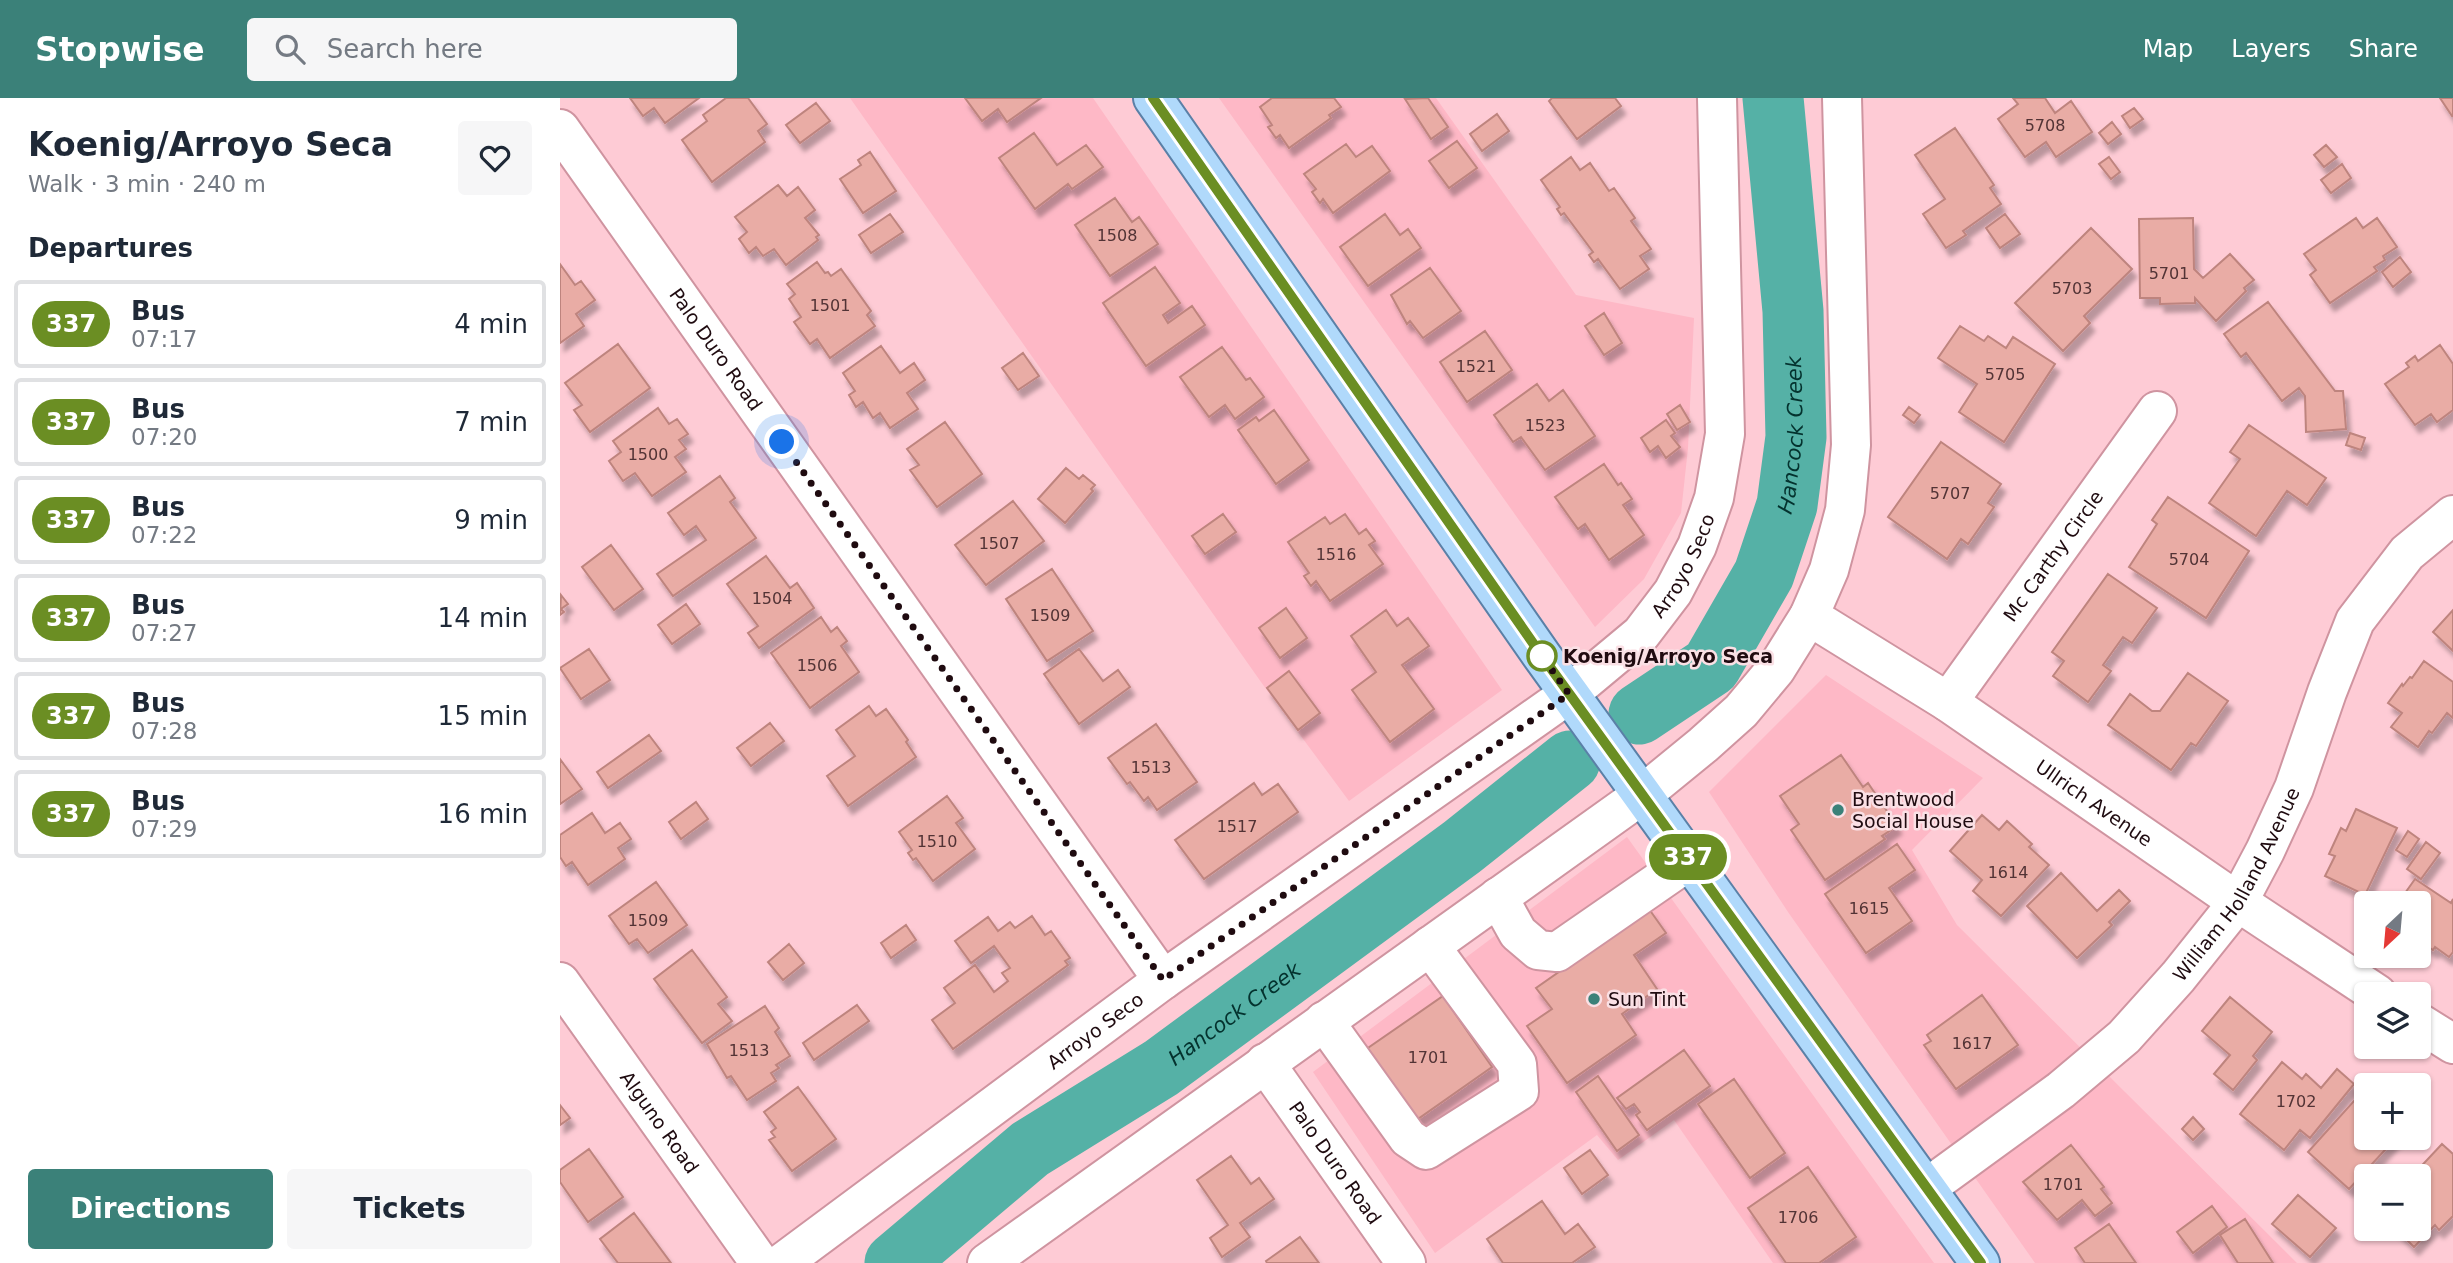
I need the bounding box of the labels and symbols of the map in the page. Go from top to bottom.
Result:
house number: 5708 [2025,116,2065,135]
house number: 1508 [1097,226,1137,245]
house number: 5701 [2149,264,2189,283]
house number: 5703 [2052,279,2092,298]
street label: Palo Duro Road [665,284,767,415]
house number: 1501 [810,296,850,315]
water label: Hancock Creek [1773,355,1808,517]
house number: 1521 [1456,357,1496,376]
house number: 5705 [1985,365,2025,384]
house number: 1523 [1525,416,1565,435]
your location [764,424,799,459]
house number: 1500 [628,445,668,464]
house number: 5707 [1930,484,1970,503]
street label: Mc Carthy Circle [1999,486,2107,626]
street label: Arroyo Seco [1647,511,1719,622]
house number: 1507 [979,534,1019,553]
house number: 1516 [1316,545,1356,564]
house number: 5704 [2169,550,2209,569]
house number: 1504 [752,589,792,608]
house number: 1509 [1030,606,1070,625]
marker: Koenig/Arroyo Seca [1527,641,1557,671]
place label: Koenig/Arroyo Seca [1563,645,1773,667]
house number: 1506 [797,656,837,675]
street label: Ullrich Avenue [2032,755,2157,851]
house number: 1513 [1131,758,1171,777]
street label: William Holland Avenue [2168,784,2304,985]
place label: Brentwood Social House [1852,788,1974,832]
marker: Brentwood Social House [1830,802,1846,818]
house number: 1517 [1217,817,1257,836]
house number: 1510 [917,832,957,851]
line badge: 337 [1648,834,1728,880]
house number: 1614 [1988,863,2028,882]
north arrow [2354,891,2431,968]
house number: 1615 [1849,899,1889,918]
house number: 1509 [628,911,668,930]
water label: Hancock Creek [1164,957,1306,1070]
street label: Arroyo Seco [1043,988,1148,1073]
place label: Sun Tint [1608,988,1686,1010]
marker: Sun Tint [1586,991,1602,1007]
house number: 1617 [1952,1034,1992,1053]
house number: 1513 [729,1041,769,1060]
house number: 1701 [1408,1048,1448,1067]
street label: Alguno Road [616,1067,703,1177]
house number: 1702 [2276,1092,2316,1111]
street label: Palo Duro Road [1285,1097,1386,1228]
house number: 1701 [2043,1175,2083,1194]
house number: 1706 [1778,1208,1818,1227]

